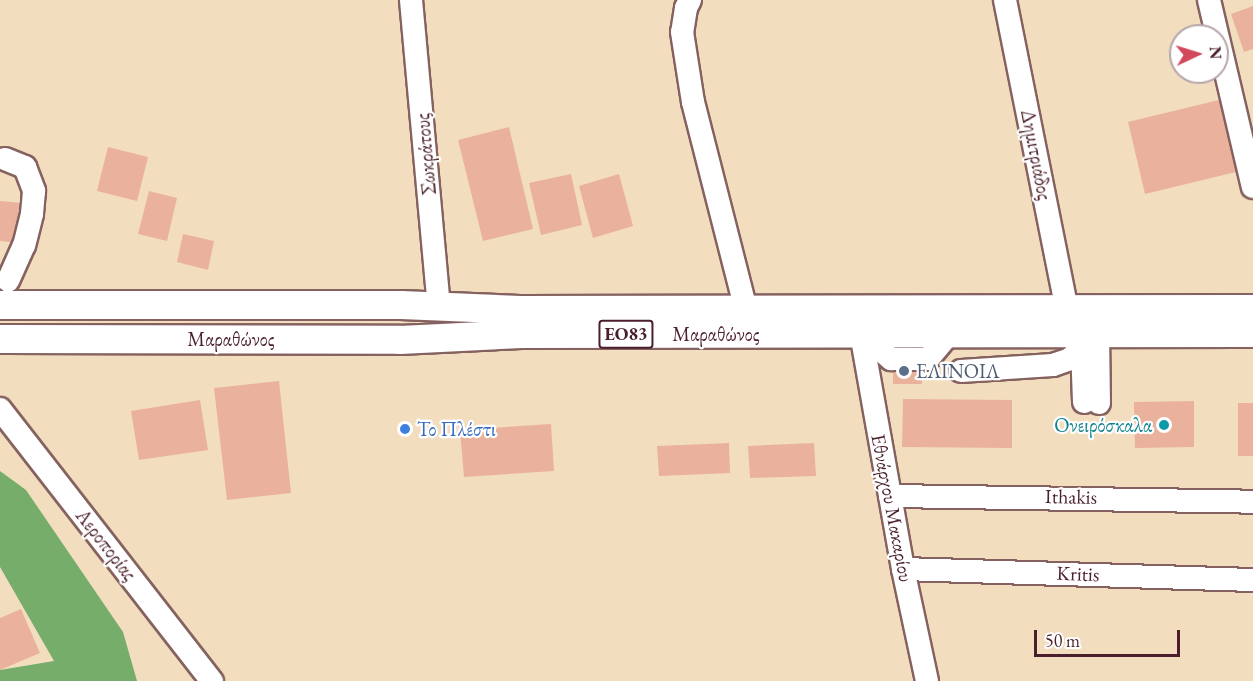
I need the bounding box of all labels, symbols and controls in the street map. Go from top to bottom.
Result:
north arrow [1169,24,1229,84]
text: N [1205,46,1226,60]
street label: Δημιτριάδος [1015,108,1057,202]
street label: Σωκράτους [410,112,442,196]
road number: ΕΟ83 [598,319,654,349]
street label: Μαραθώνος [672,322,760,346]
street label: Μαραθώνος [187,327,275,351]
place label: ΕΛΙΝΟΙΛ [916,359,1000,383]
marker: ΕΛΙΝΟΙΛ [897,364,911,378]
place label: Ονειρόσκαλα [1054,413,1152,437]
place label: Το Πλέστι [417,417,496,441]
marker: Ονειρόσκαλα [1157,418,1171,432]
marker: Το Πλέστι [398,422,412,436]
street label: Εθνάρχου Μακαρίου [866,432,918,584]
street label: Ithakis [1045,485,1097,509]
street label: Αεροπορίας [70,504,142,586]
street label: Kritis [1056,561,1100,587]
scale bar [1037,618,1182,656]
text: 50 m [1045,629,1080,652]

